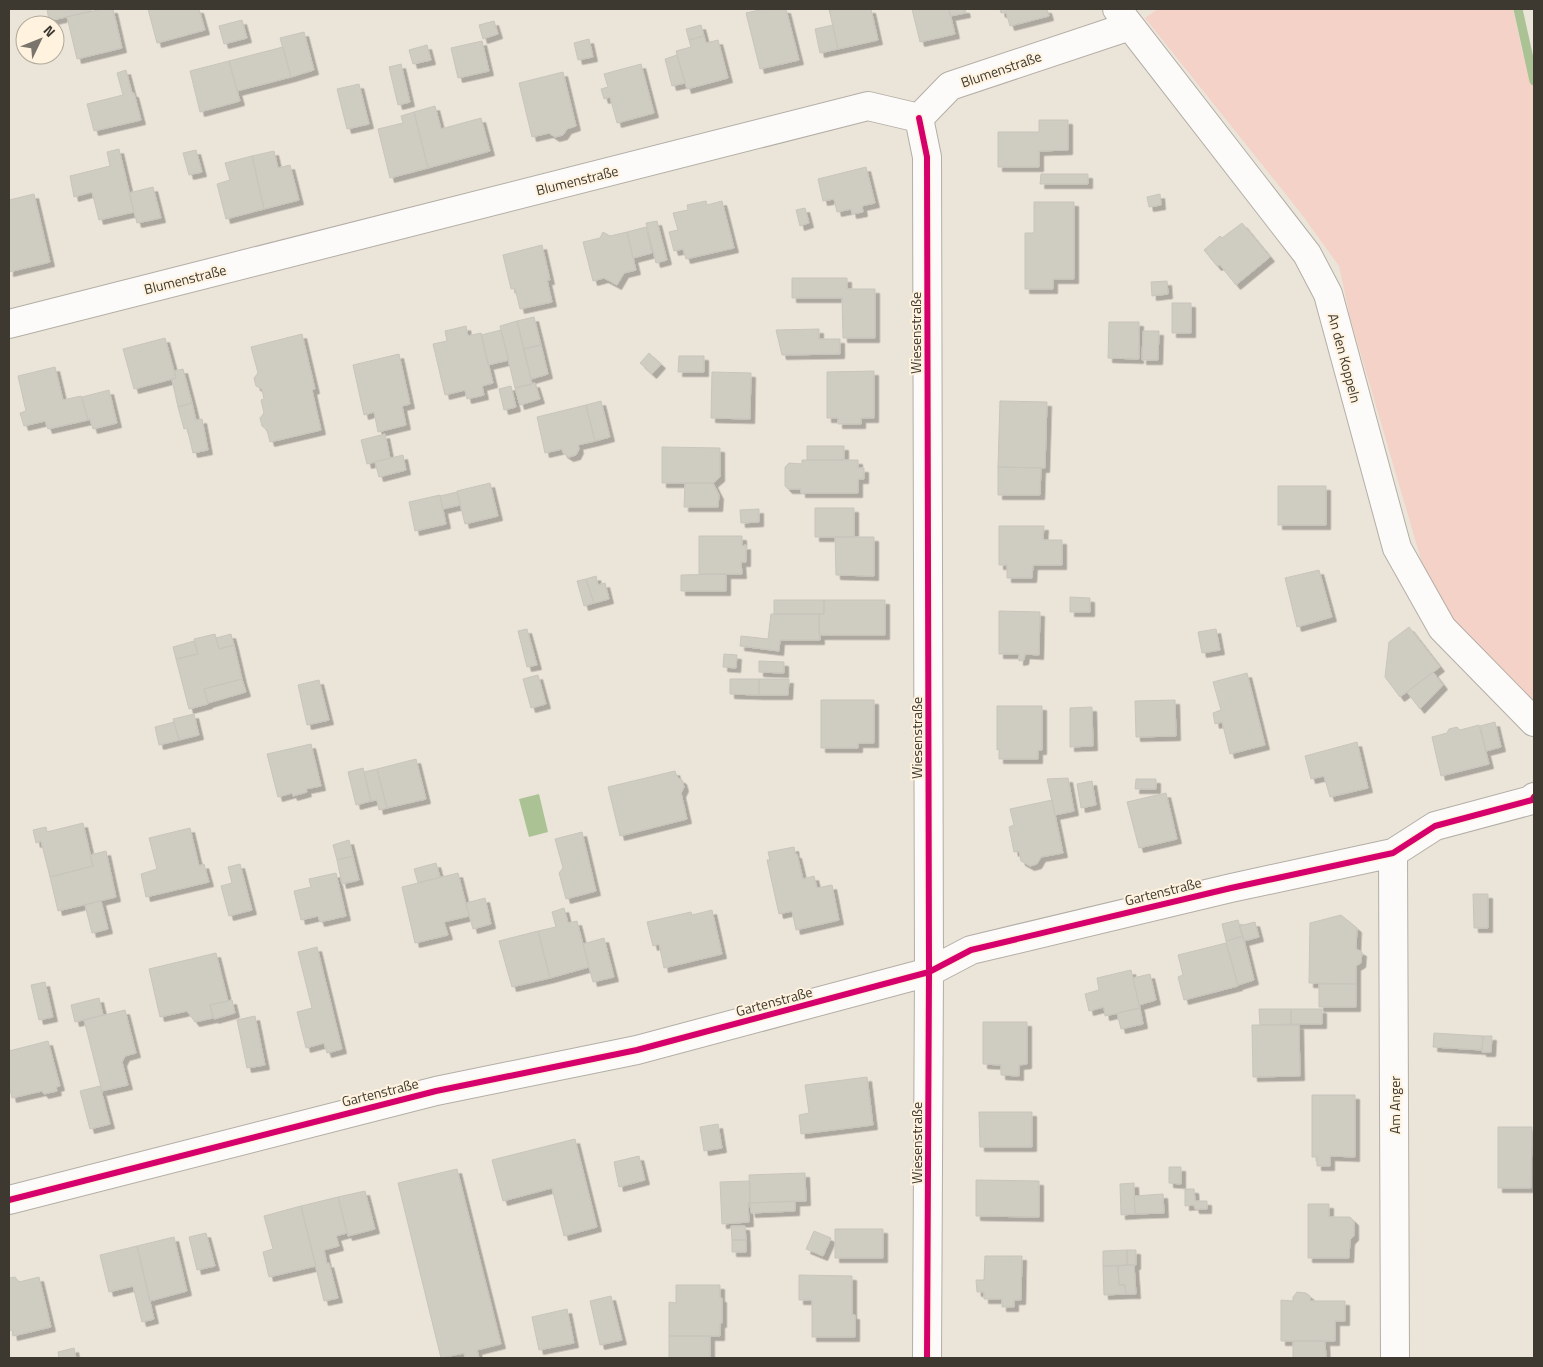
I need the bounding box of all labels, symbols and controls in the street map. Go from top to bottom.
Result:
north arrow [15,15,65,65]
text: N [39,20,61,42]
street label: Blumenstraße [958,45,1044,93]
street label: Blumenstraße [534,160,620,200]
street label: Blumenstraße [142,259,228,299]
street label: Wiesenstraße [905,292,926,374]
street label: An den Koppeln [1323,311,1367,405]
street label: Wiesenstraße [906,697,927,779]
street label: Gartenstraße [1122,871,1204,911]
street label: Gartenstraße [733,981,815,1021]
street label: Gartenstraße [339,1072,421,1112]
street label: Am Anger [1384,1076,1405,1134]
street label: Wiesenstraße [906,1102,927,1184]

